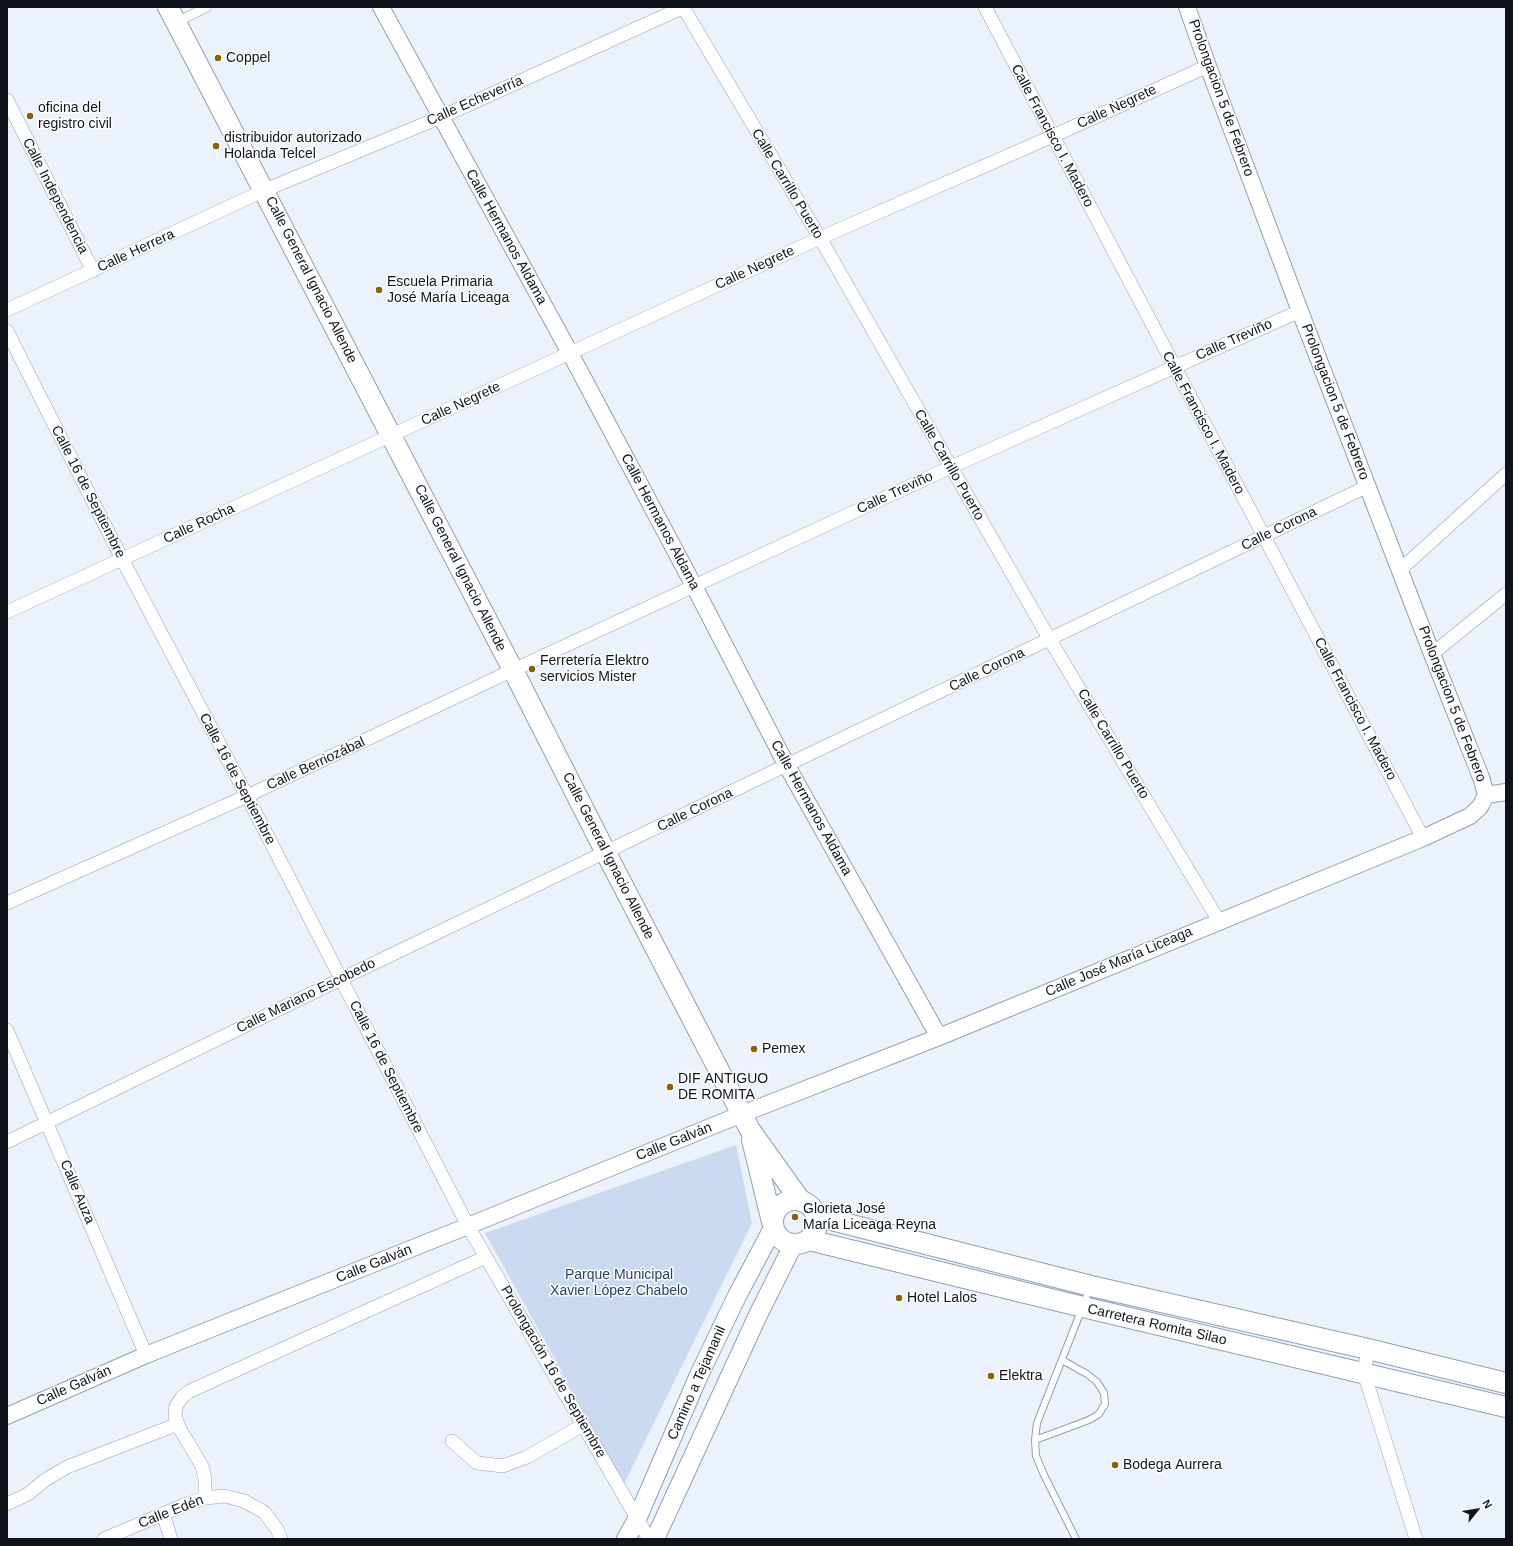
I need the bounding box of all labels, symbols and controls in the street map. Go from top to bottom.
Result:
street label: Prolongacion 5 de Febrero [1185,17,1257,179]
place label: Coppel [226,50,270,66]
marker: Coppel [213,53,223,63]
street label: Calle Francisco I. Madero [1007,62,1097,210]
street label: Calle Echeverría [424,72,526,130]
street label: Calle Negrete [1075,81,1159,133]
place label: oficina del registro civil [38,100,112,132]
marker: oficina del registro civil [25,111,35,121]
street label: Calle Carrillo Puerto [748,126,826,242]
place label: distribuidor autorizado Holanda Telcel [224,130,362,162]
street label: Calle Independencia [19,135,91,257]
marker: distribuidor autorizado Holanda Telcel [211,141,221,151]
street label: Calle Hermanos Aldama [462,167,550,307]
street label: Calle General Ignacio Allende [261,194,361,366]
street label: Calle Herrera [95,226,177,276]
street label: Calle Negrete [713,242,797,294]
place label: Escuela Primaria José María Liceaga [387,274,509,306]
marker: Escuela Primaria José María Liceaga [374,285,384,295]
street label: Calle Treviño [1193,316,1275,364]
street label: Prolongacion 5 de Febrero [1297,322,1373,482]
street label: Calle Francisco I. Madero [1158,349,1248,497]
street label: Calle Negrete [419,378,503,430]
street label: Calle Carrillo Puerto [910,407,988,523]
street label: Calle 16 de Septiembre [47,423,129,561]
street label: Calle Hermanos Aldama [617,451,703,593]
street label: Calle Treviño [854,468,936,518]
street label: Calle General Ignacio Allende [410,482,510,654]
street label: Calle Rocha [161,500,237,548]
street label: Calle Corona [1239,504,1319,554]
street label: Prolongacion 5 de Febrero [1414,624,1490,784]
street label: Calle Francisco I. Madero [1310,635,1400,783]
street label: Calle Corona [947,645,1027,695]
place label: Ferretería Elektro servicios Mister [540,653,649,686]
marker: Ferretería Elektro servicios Mister [527,664,537,674]
street label: Calle Carrillo Puerto [1074,686,1152,802]
street label: Calle 16 de Septiembre [195,710,279,848]
street label: Calle Berriozábal [264,734,368,794]
street label: Calle Hermanos Aldama [767,738,855,878]
street label: Calle General Ignacio Allende [558,770,658,942]
street label: Calle Corona [655,785,735,835]
street label: Calle José María Liceaga [1043,923,1195,1001]
street label: Calle Mariano Escobedo [234,955,378,1037]
street label: Calle 16 de Septiembre [345,998,427,1136]
place label: Pemex [762,1041,806,1057]
marker: Pemex [749,1044,759,1054]
place label: DIF ANTIGUO DE ROMITA [678,1071,768,1104]
marker: DIF ANTIGUO DE ROMITA [665,1082,675,1092]
street label: Calle Galván [634,1119,714,1165]
street label: Calle Auza [56,1158,98,1226]
place label: Glorieta José María Liceaga Reyna [803,1201,936,1234]
marker: Glorieta José María Liceaga Reyna [790,1212,800,1222]
street label: Calle Galván [334,1241,414,1287]
park label: Parque Municipal Xavier López Chabelo [550,1267,688,1300]
street label: Prolongación 16 de Septiembre [497,1283,609,1461]
place label: Hotel Lalos [907,1290,977,1306]
marker: Hotel Lalos [894,1293,904,1303]
street label: Carretera Romita Silao [1086,1301,1228,1349]
street label: Camino a Tejamanil [664,1323,730,1443]
street label: Calle Galván [34,1362,114,1410]
place label: Elektra [999,1368,1043,1384]
marker: Elektra [986,1371,996,1381]
place label: Bodega Aurrera [1123,1457,1222,1473]
marker: Bodega Aurrera [1110,1460,1120,1470]
north arrow [1457,1490,1497,1530]
street label: Calle Edén [136,1492,206,1532]
text: N [1480,1498,1495,1510]

